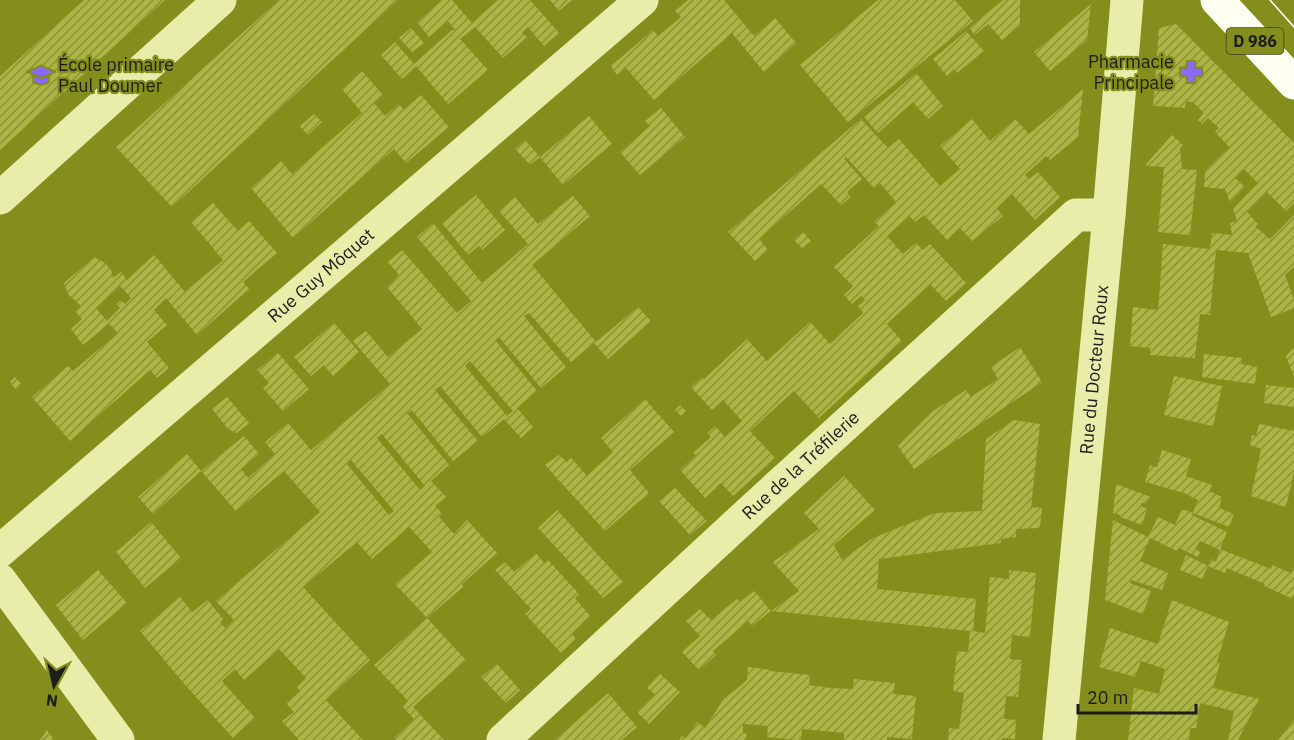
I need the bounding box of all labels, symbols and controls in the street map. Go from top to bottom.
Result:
road number: D 986 [1226,28,1284,54]
place label: Pharmacie Principale [1088,50,1174,94]
place label: École primaire Paul Doumer [58,53,174,97]
pharmacy icon: Pharmacie Principale [1179,60,1203,84]
school or university icon: École primaire Paul Doumer [29,63,53,87]
street label: Rue Guy Môquet [263,223,379,327]
street label: Rue du Docteur Roux [1074,284,1113,455]
street label: Rue de la Tréfilerie [737,406,864,524]
north arrow [24,656,84,716]
scale bar [1078,677,1196,715]
text: 20 m [1087,686,1129,709]
text: N [45,690,59,712]

